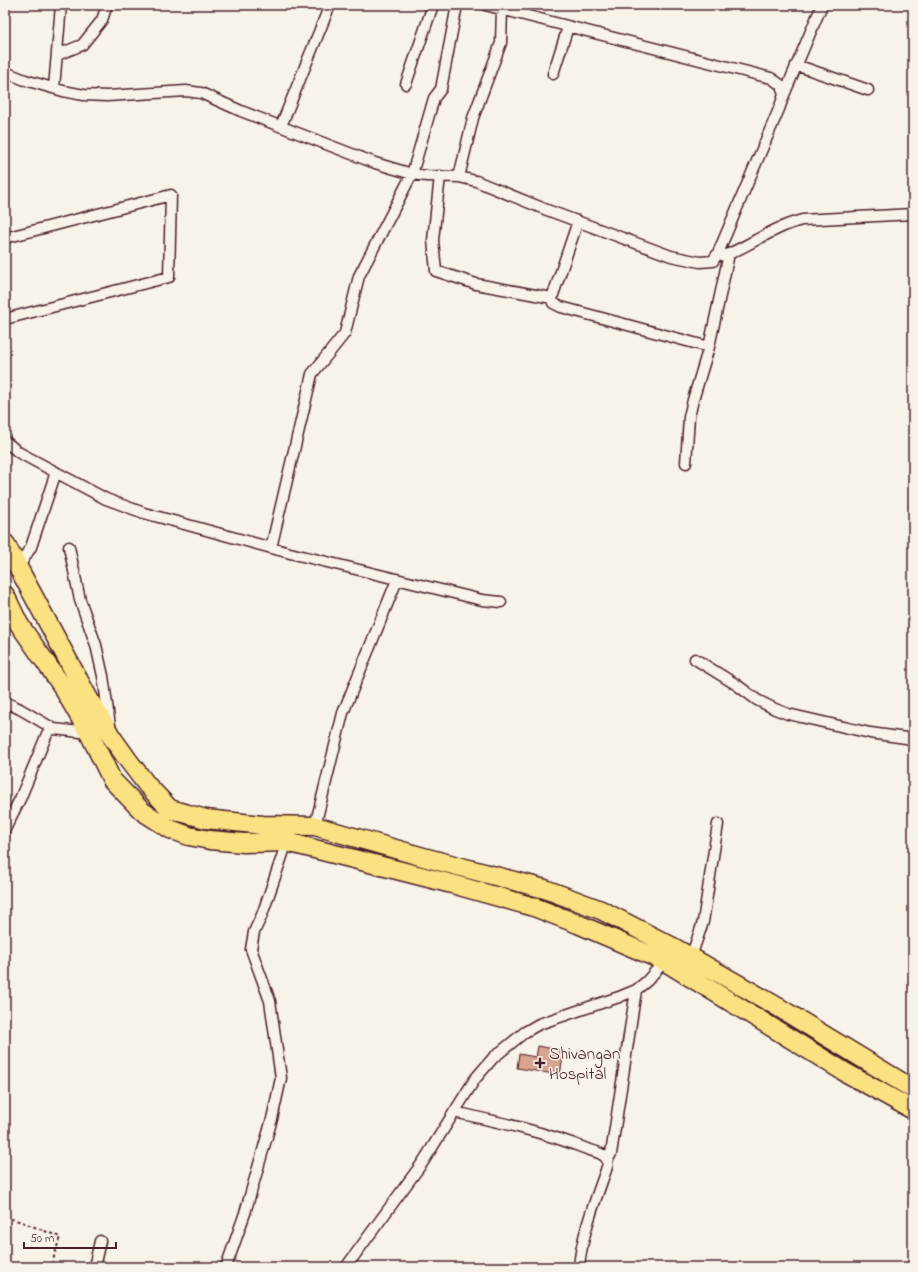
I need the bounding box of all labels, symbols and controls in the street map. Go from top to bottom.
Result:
place label: Shivangan Hospital [549,1042,620,1087]
marker: Shivangan Hospital [534,1057,546,1069]
scale bar [24,1224,116,1250]
text: 50 m [30,1230,54,1248]

